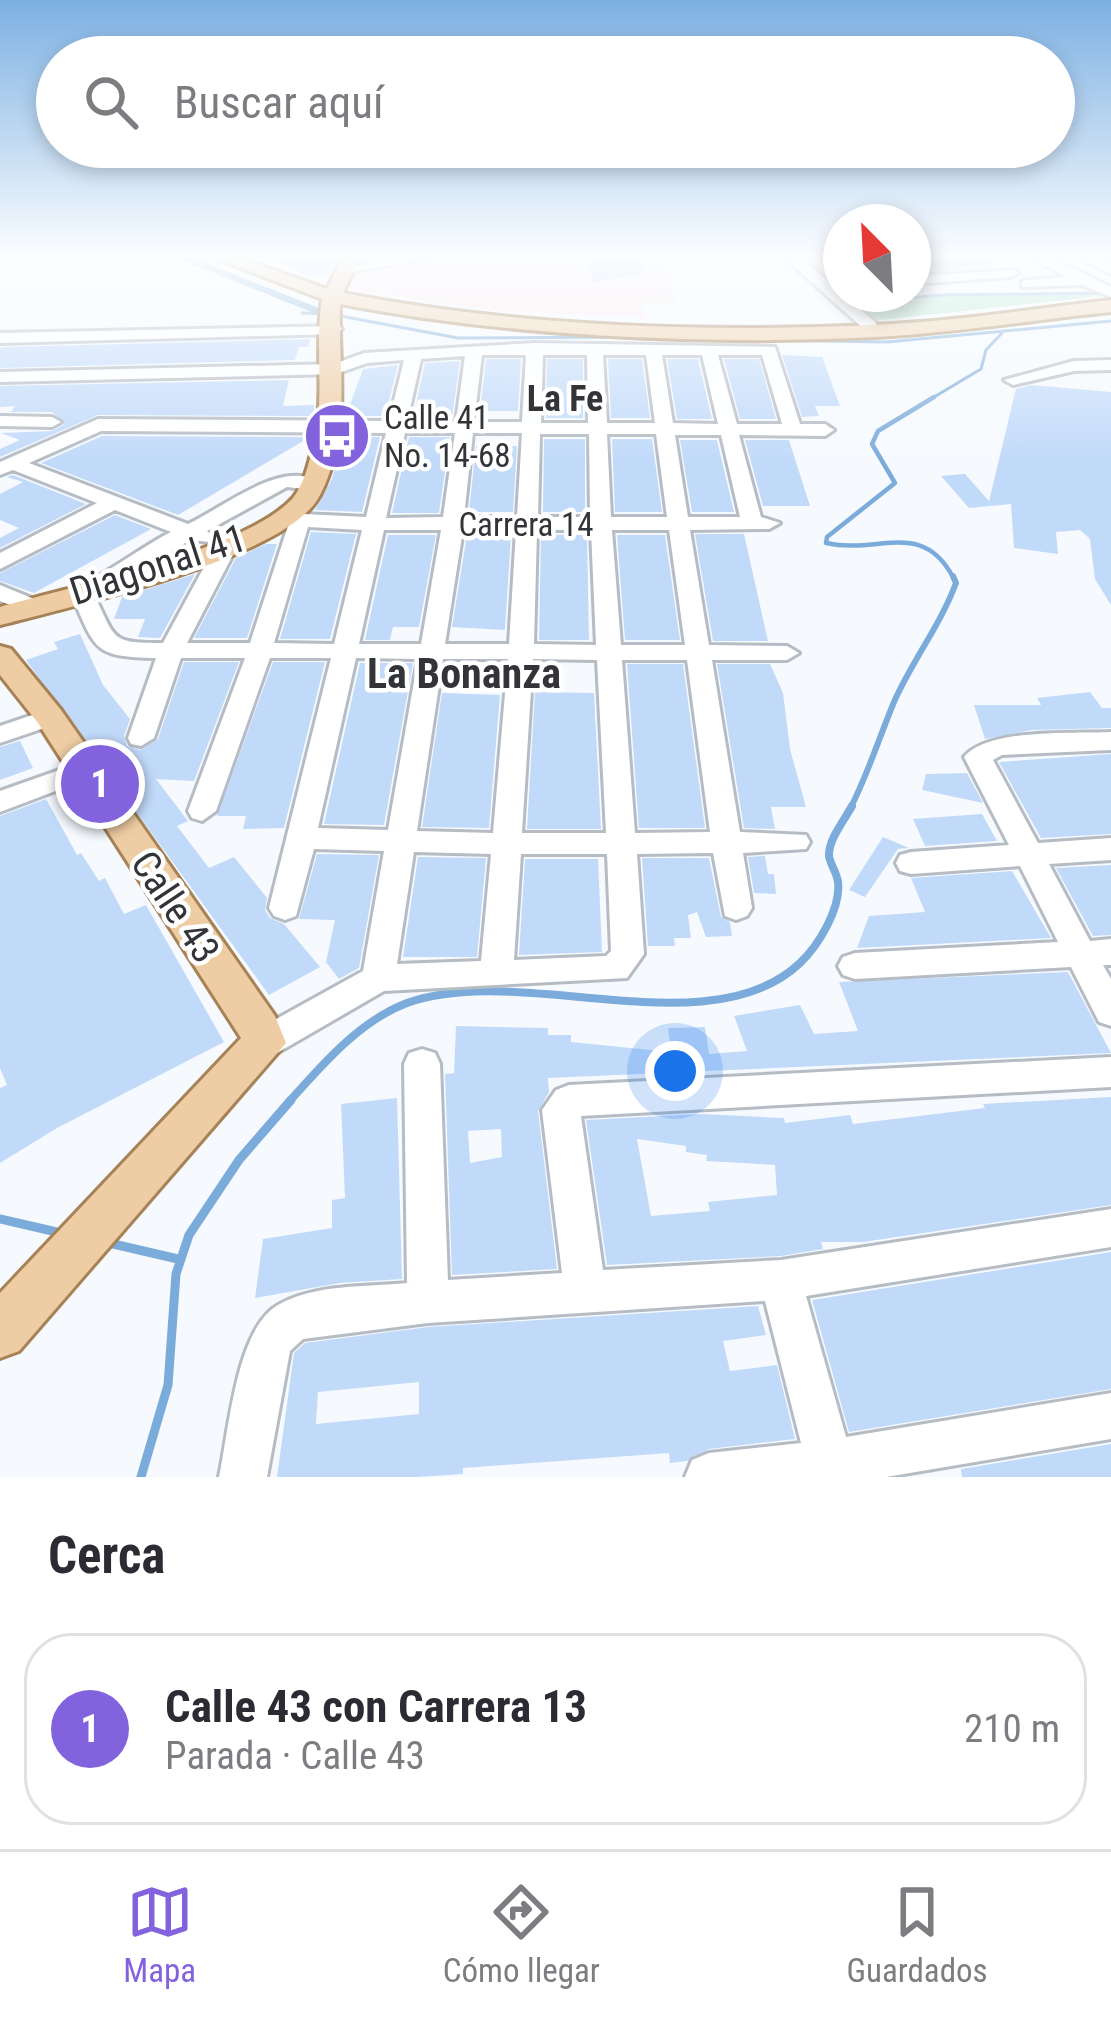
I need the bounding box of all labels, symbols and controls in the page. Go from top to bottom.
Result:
search box [36,36,1075,168]
icon: search [78,69,144,135]
text: Buscar aquí [174,76,384,129]
north arrow [823,204,931,312]
district label: La Fe [527,378,603,420]
place label: Calle 41 No. 14-68 [384,398,511,475]
bus stop icon: Calle 41 No. 14-68 [302,401,372,471]
street label: Carrera 14 [458,505,594,544]
street label: Diagonal 41 [64,515,252,615]
district label: La Bonanza [367,649,561,698]
pin: 1 [61,739,139,829]
street label: Calle 43 [121,843,229,971]
your location [645,1041,705,1101]
text: Cerca [48,1526,165,1585]
text: Calle 43 con Carrera 13 [165,1680,587,1733]
text: 1 [80,1706,100,1752]
text: 210 m [964,1706,1060,1752]
text: Parada · Calle 43 [165,1733,425,1779]
tab: Mapa [123,1879,196,1990]
tab: Cómo llegar [443,1879,600,1990]
tab: Guardados [846,1879,988,1990]

